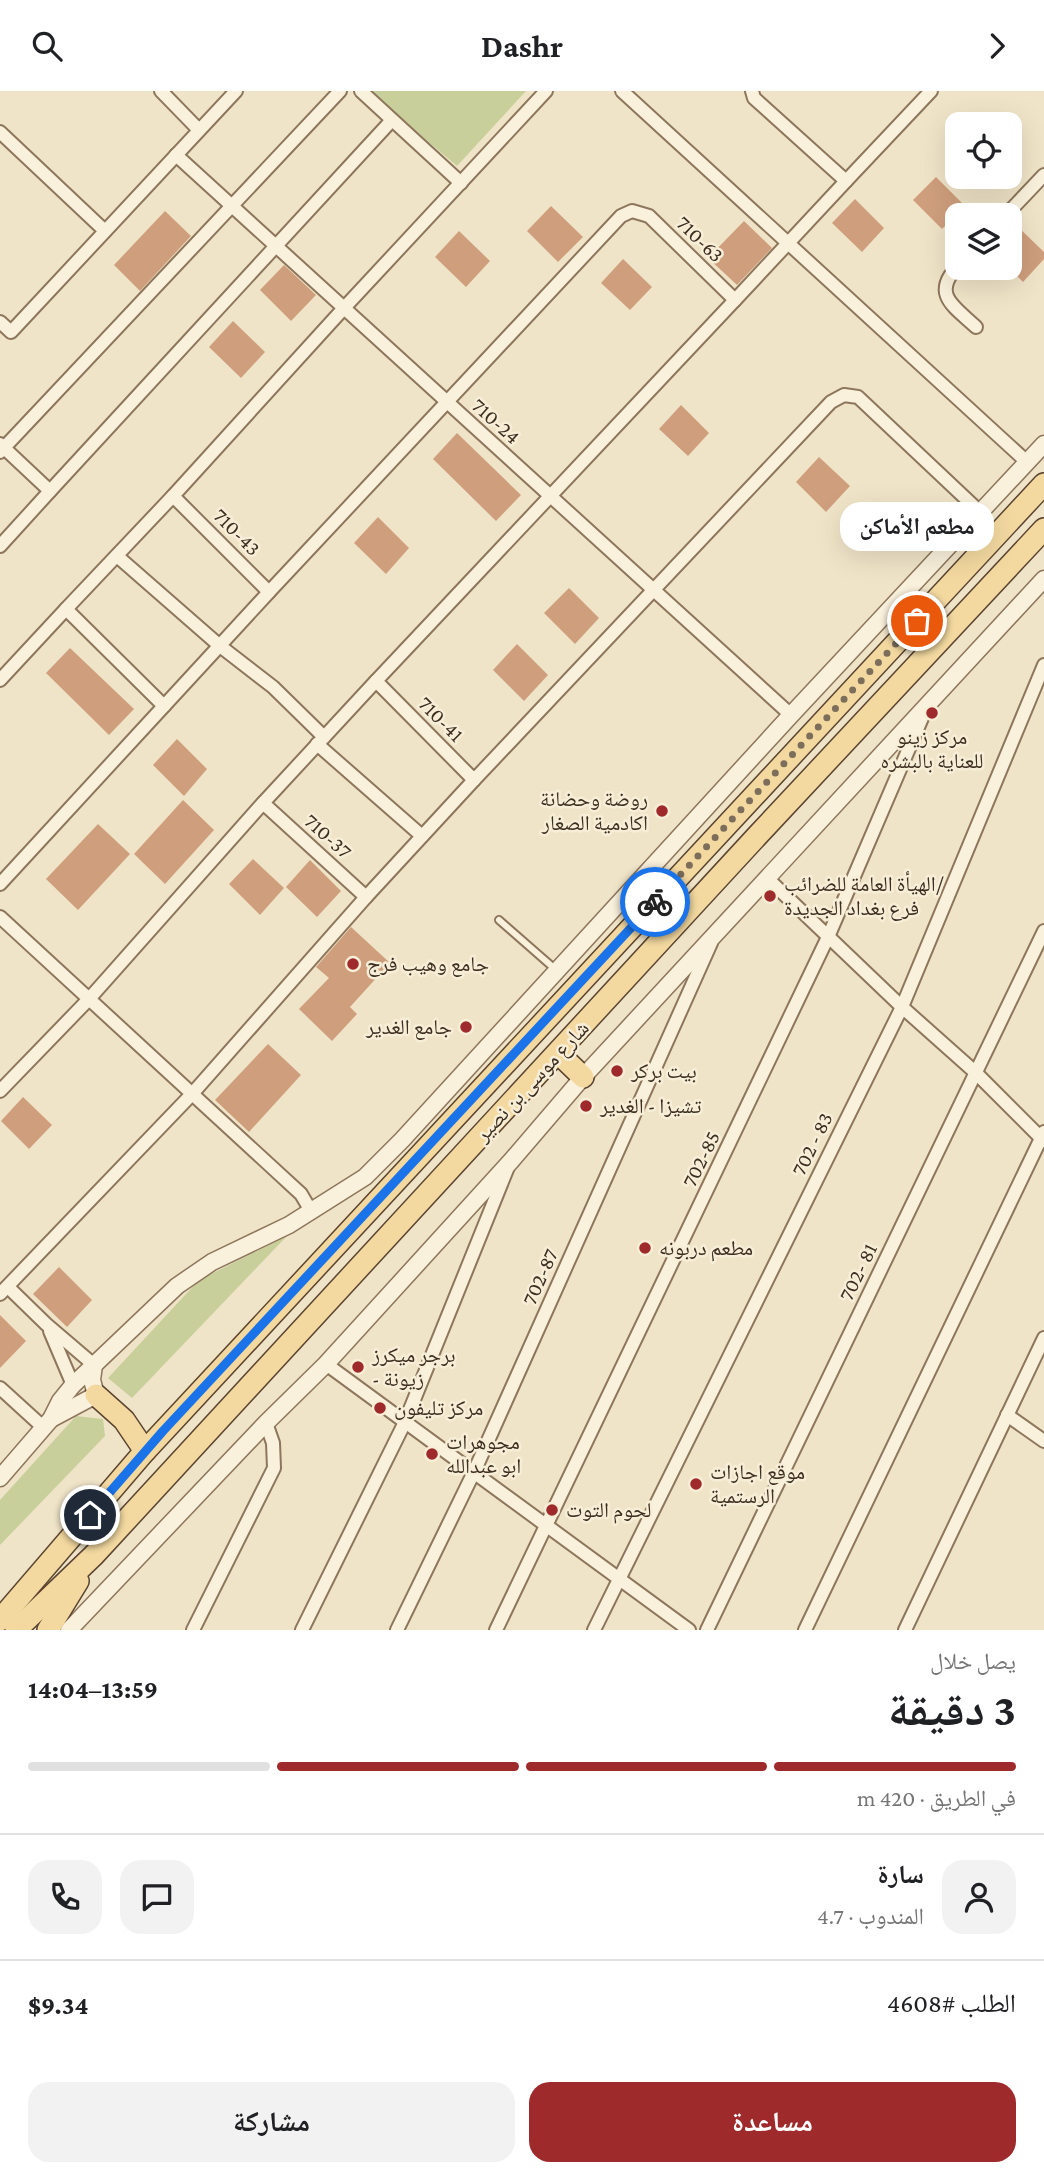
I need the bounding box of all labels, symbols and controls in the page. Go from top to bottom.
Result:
icon: search [28,27,66,65]
icon: forward [978,27,1016,65]
text: Dashr [481,28,563,64]
map controls [945,112,1022,280]
button: locate [945,112,1022,189]
button: layers [945,203,1022,280]
street label: 710-63 [671,211,729,267]
street label: 710-24 [467,393,525,449]
callout: مطعم الأماكن [840,502,994,551]
street label: 710-43 [208,503,266,561]
text: مطعم الأماكن [859,513,975,539]
pin [887,591,947,651]
icon: bag [898,602,936,640]
street label: 710-41 [413,691,469,747]
marker: مركز زينو للعناية بالبشره [924,705,940,721]
place label: مركز زينو للعناية بالبشره [880,725,984,773]
place label: روضة وحضانة اكادمية الصغار [540,787,648,835]
marker: روضة وحضانة اكادمية الصغار [654,803,670,819]
street label: 710-37 [299,809,357,864]
courier [620,867,690,937]
place label: الهيأة العامة للضرائب/ فرع بغداد الجديدة [784,871,944,921]
icon: bike [636,883,674,921]
marker: الهيأة العامة للضرائب/ فرع بغداد الجديدة [762,888,778,904]
place label: جامع وهيب فرج [367,952,489,977]
marker: جامع وهيب فرج [345,956,361,972]
place label: جامع الغدير [365,1015,452,1040]
street label: شارع موسى بن نصير [469,1016,595,1148]
marker: جامع الغدير [458,1019,474,1035]
place label: بيت بركر [630,1059,697,1083]
marker: بيت بركر [609,1063,625,1079]
place label: تشيزا - الغدير [599,1094,701,1118]
marker: تشيزا - الغدير [578,1098,594,1114]
street label: 702 - 83 [786,1108,838,1180]
street label: 702-85 [677,1127,725,1191]
place label: مطعم دربونه [659,1236,753,1262]
street label: 702- 81 [834,1239,882,1305]
marker: مطعم دربونه [637,1240,653,1256]
street label: 702-87 [517,1245,563,1309]
place label: برجر ميكرز - زيونة [371,1343,455,1391]
marker: برجر ميكرز - زيونة [350,1359,366,1375]
place label: مركز تليفون [394,1396,483,1420]
marker: مركز تليفون [372,1400,388,1416]
place label: مجوهرات ابو عبدالله [446,1430,521,1478]
marker: مجوهرات ابو عبدالله [424,1446,440,1462]
place label: موقع اجازات الرستمية [710,1460,805,1508]
marker: موقع اجازات الرستمية [688,1476,704,1492]
pin [60,1485,120,1545]
icon: home [71,1496,109,1534]
place label: لحوم التوت [566,1498,652,1524]
marker: لحوم التوت [544,1502,560,1518]
text: يصل خلال [930,1648,1016,1674]
text: 13:59–14:04 [28,1675,158,1704]
text: 3 دقيقة [888,1684,1016,1735]
text: في الطريق · 420 m [857,1785,1016,1811]
button: phone [28,1860,102,1934]
button: chat [120,1860,194,1934]
text: سارة [877,1860,924,1889]
button: person [942,1860,1016,1934]
text: المندوب · 4.7 [817,1903,924,1929]
text: الطلب #4608 [887,1989,1016,2018]
text: $9.34 [28,1991,89,2020]
button: مشاركة [28,2082,515,2162]
button: مساعدة [529,2082,1016,2162]

